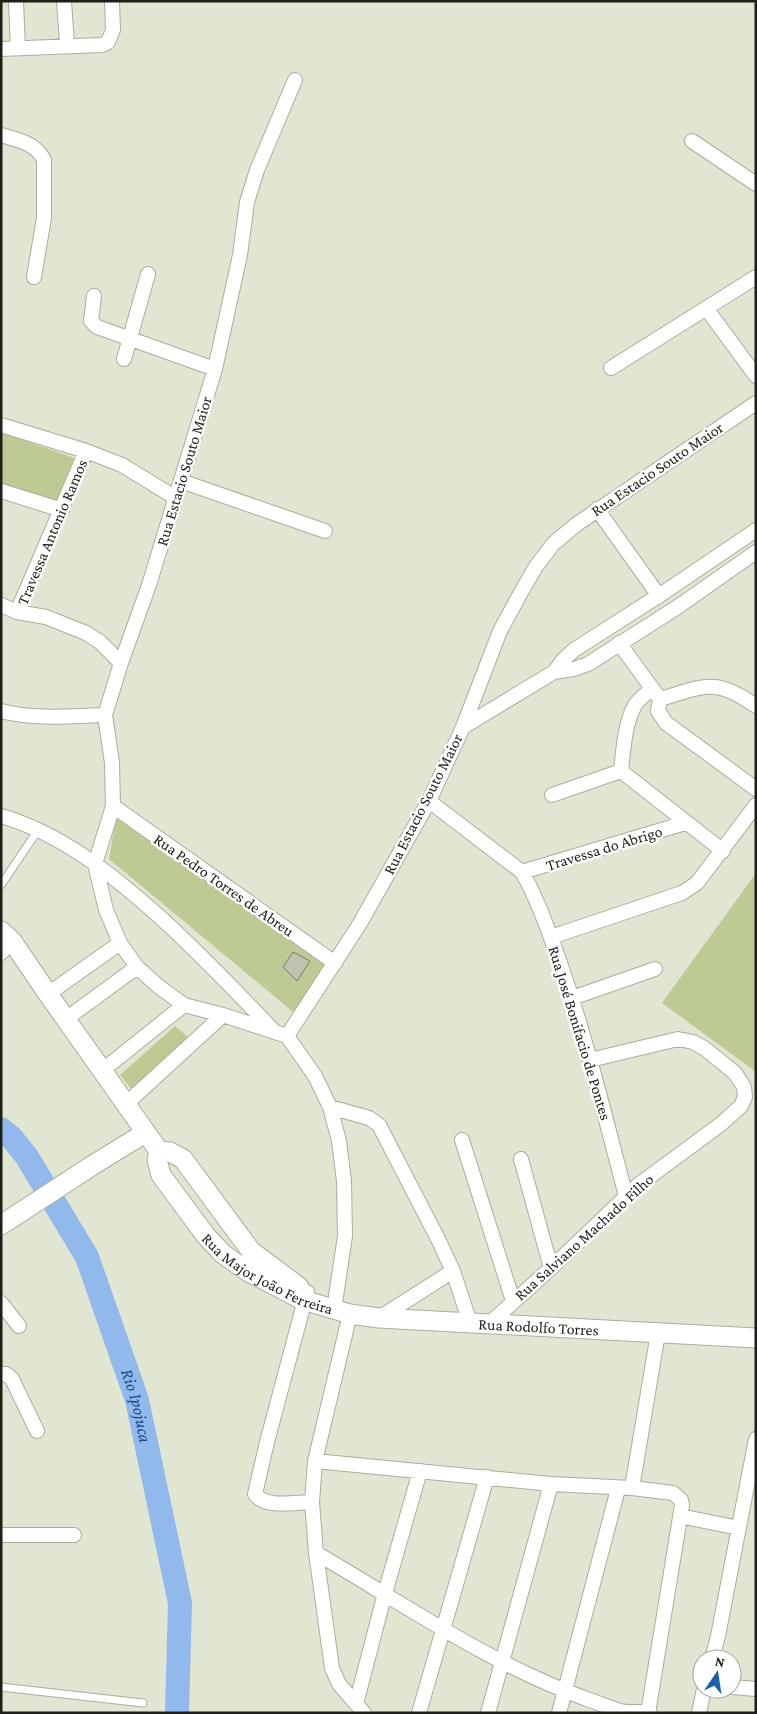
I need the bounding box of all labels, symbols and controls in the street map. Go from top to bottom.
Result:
street label: Rua Estacio Souto Maior [153,394,215,548]
street label: Rua Estacio Souto Maior [588,418,726,520]
street label: Travessa Antonio Ramos [14,457,90,607]
street label: Rua Estacio Souto Maior [380,731,466,877]
street label: Travessa do Abrigo [544,822,665,875]
street label: Rua Pedro Torres de Abreu [151,830,298,940]
street label: Rua José Bonifacio de Pontes [544,944,615,1122]
street label: Rua Salviano Machado Filho [511,1170,657,1304]
street label: Rua Major João Ferreira [199,1229,336,1317]
street label: Rua Rodolfo Torres [478,1315,599,1338]
water label: Rio Ipojuca [117,1366,156,1445]
north arrow [692,1649,742,1699]
text: N [713,1652,727,1670]

